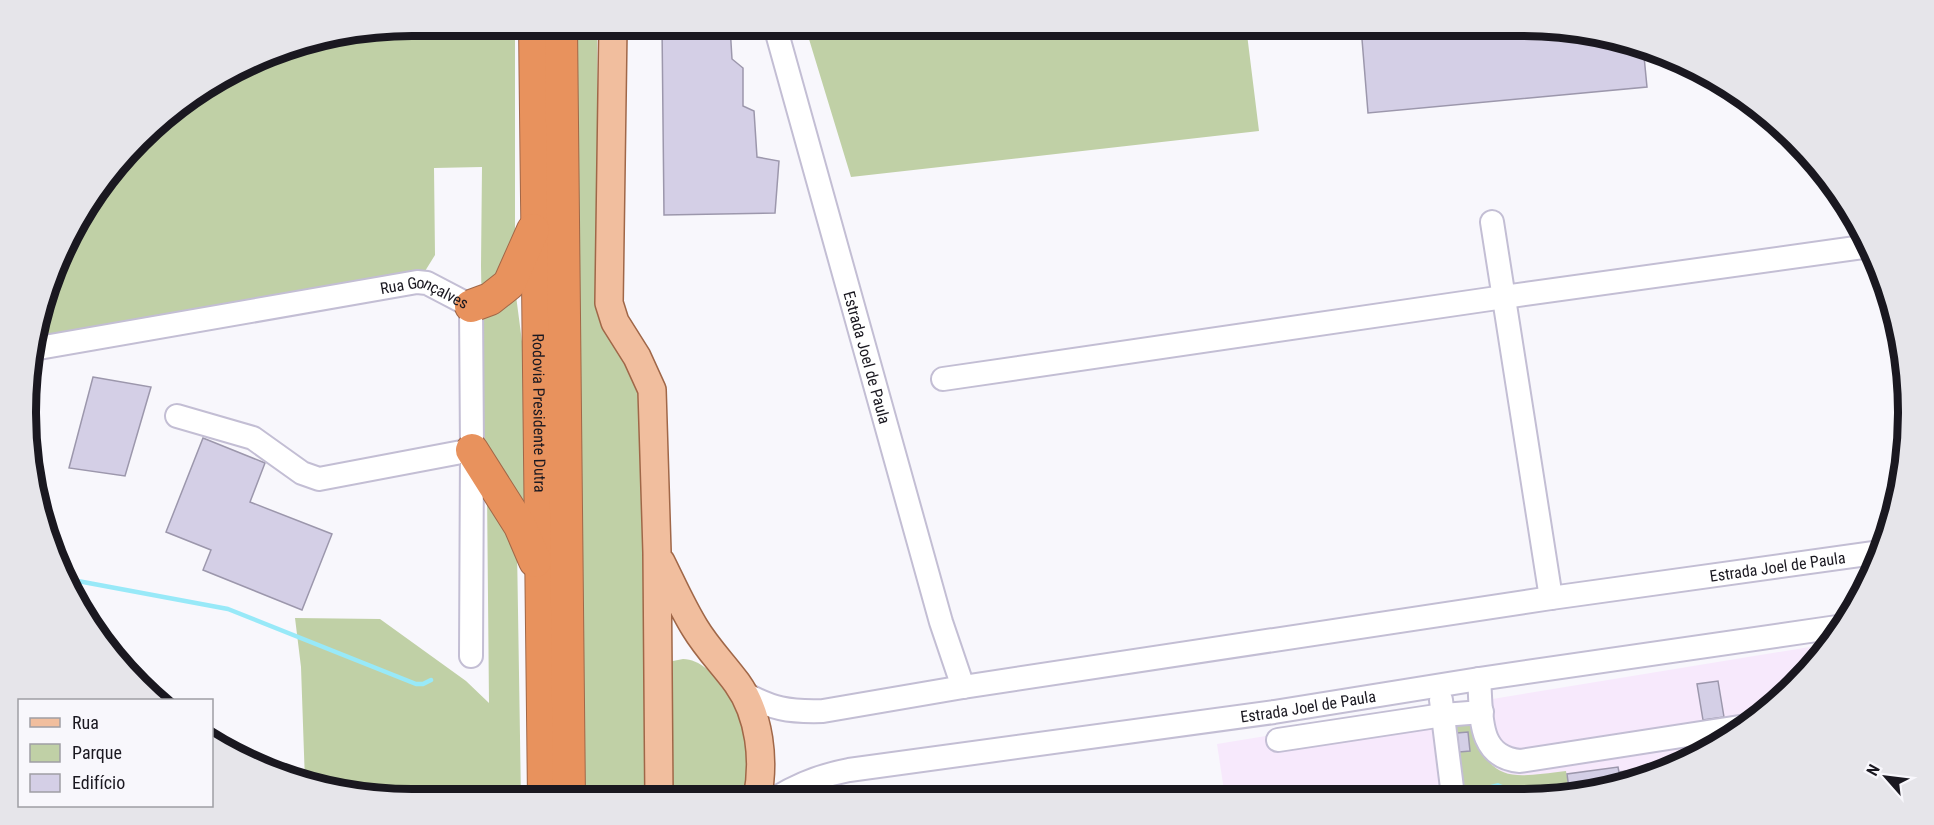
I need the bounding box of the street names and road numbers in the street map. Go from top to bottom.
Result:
street label: Rua Gonçalves [379,273,472,313]
street label: Estrada Joel de Paula [839,289,894,426]
street label: Rodovia Presidente Dutra [529,333,549,493]
street label: Estrada Joel de Paula [1708,548,1847,586]
street label: Estrada Joel de Paula [1239,687,1377,726]

